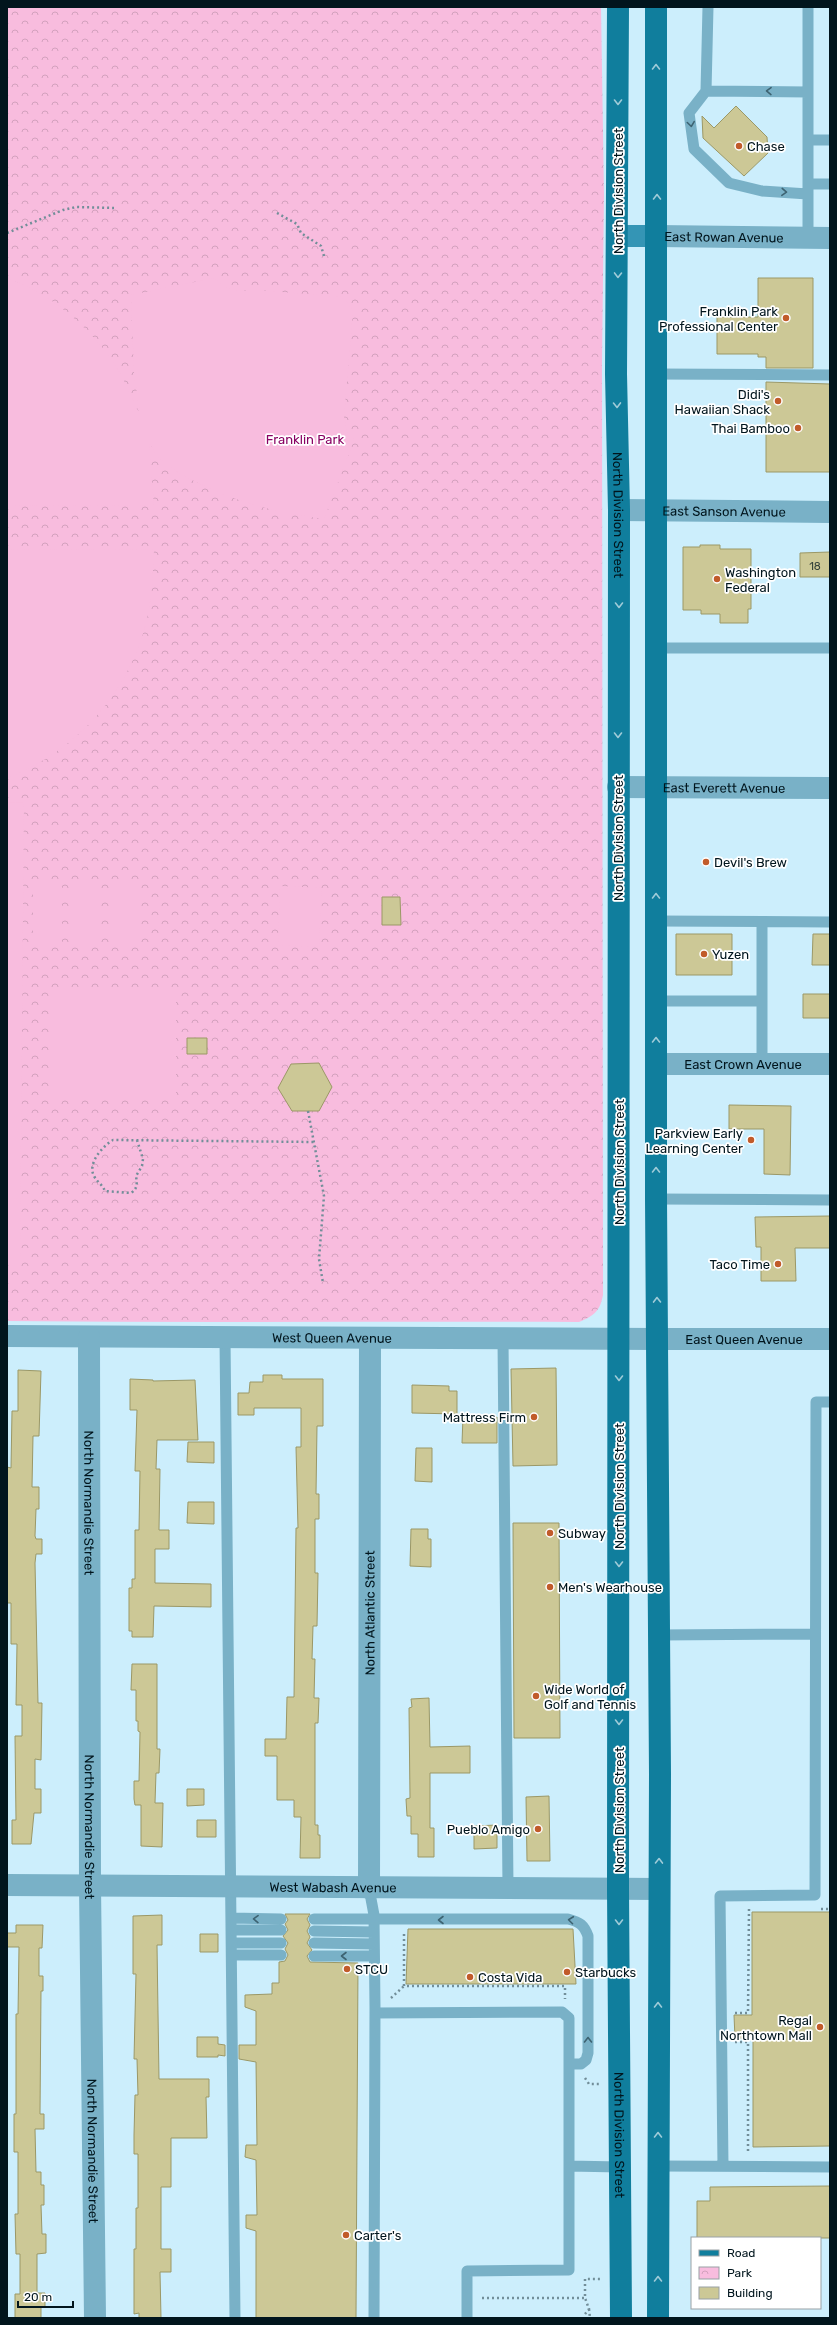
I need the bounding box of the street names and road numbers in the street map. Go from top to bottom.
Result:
street label: North Division Street [611,128,626,254]
street label: East Rowan Avenue [664,229,784,245]
street label: North Division Street [610,452,626,578]
street label: East Sanson Avenue [662,503,786,520]
street label: North Division Street [611,775,626,901]
street label: East Everett Avenue [663,780,785,796]
street label: East Crown Avenue [684,1057,802,1072]
street label: North Division Street [612,1099,627,1225]
street label: West Queen Avenue [272,1330,392,1346]
street label: East Queen Avenue [685,1332,803,1347]
street label: North Division Street [612,1423,627,1549]
street label: North Normandie Street [81,1431,96,1575]
street label: North Atlantic Street [362,1550,378,1676]
street label: North Division Street [612,1747,627,1873]
street label: North Normandie Street [82,1755,97,1899]
street label: West Wabash Avenue [269,1880,397,1895]
street label: North Division Street [611,2072,627,2198]
street label: North Normandie Street [84,2079,101,2223]

